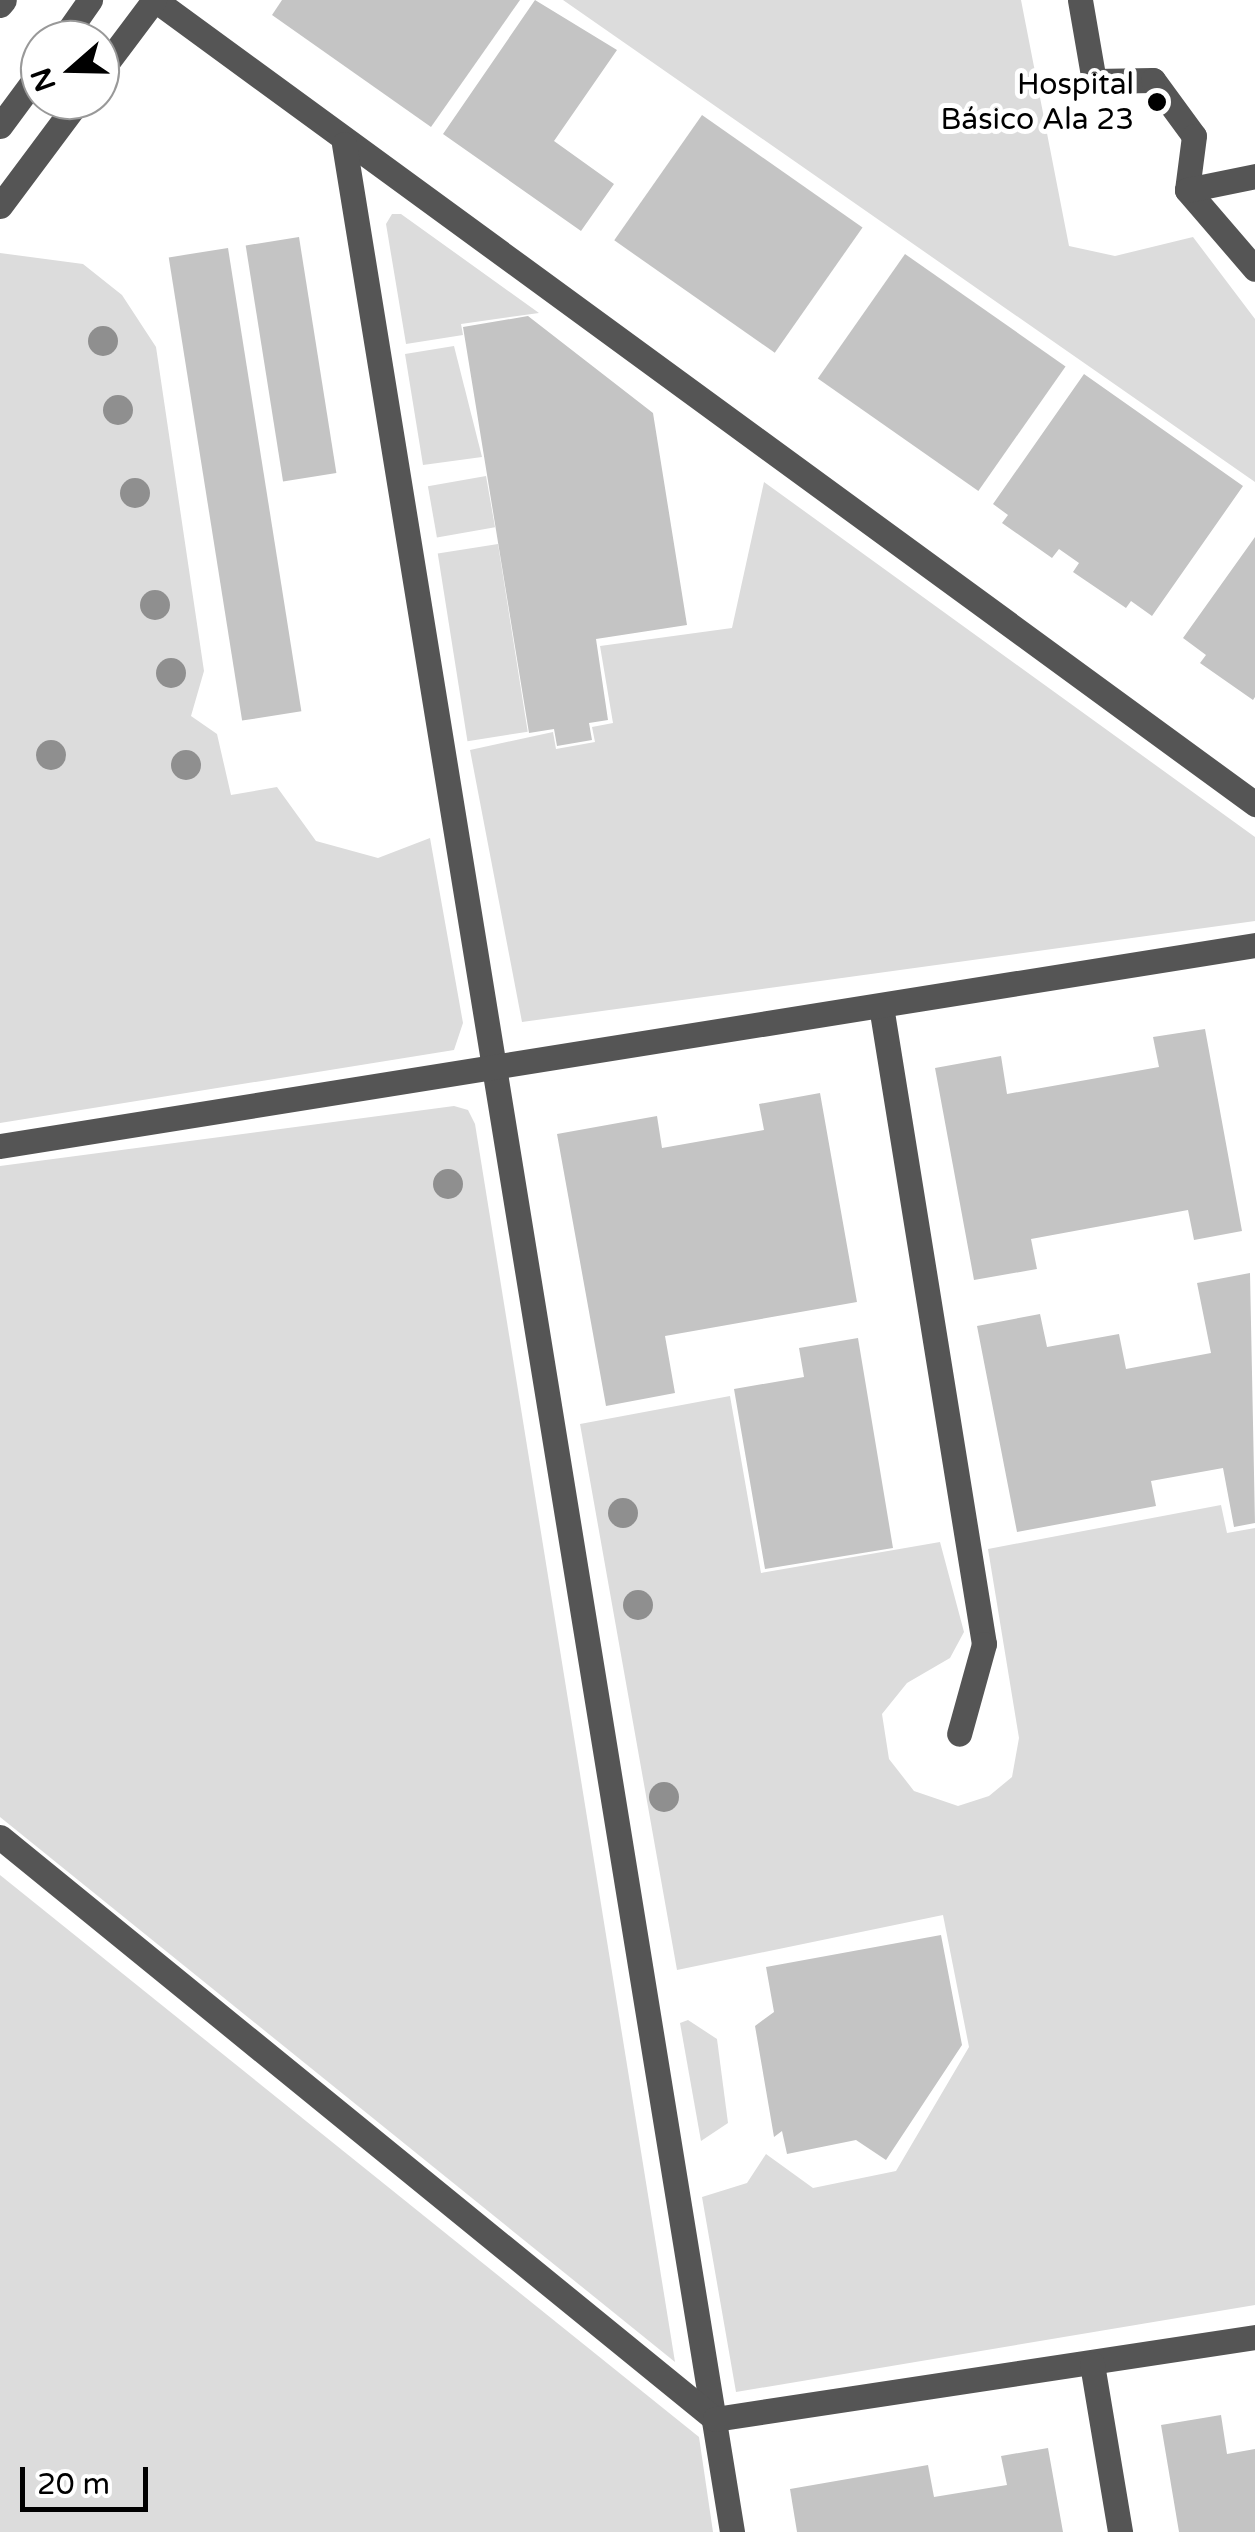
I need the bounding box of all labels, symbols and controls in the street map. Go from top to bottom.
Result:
north arrow [20,20,120,120]
text: N [24,63,64,96]
place label: Hospital Básico Ala 23 [941,67,1134,138]
marker: Hospital Básico Ala 23 [1144,89,1170,115]
scale bar [25,2447,152,2509]
text: 20 m [37,2466,110,2503]

